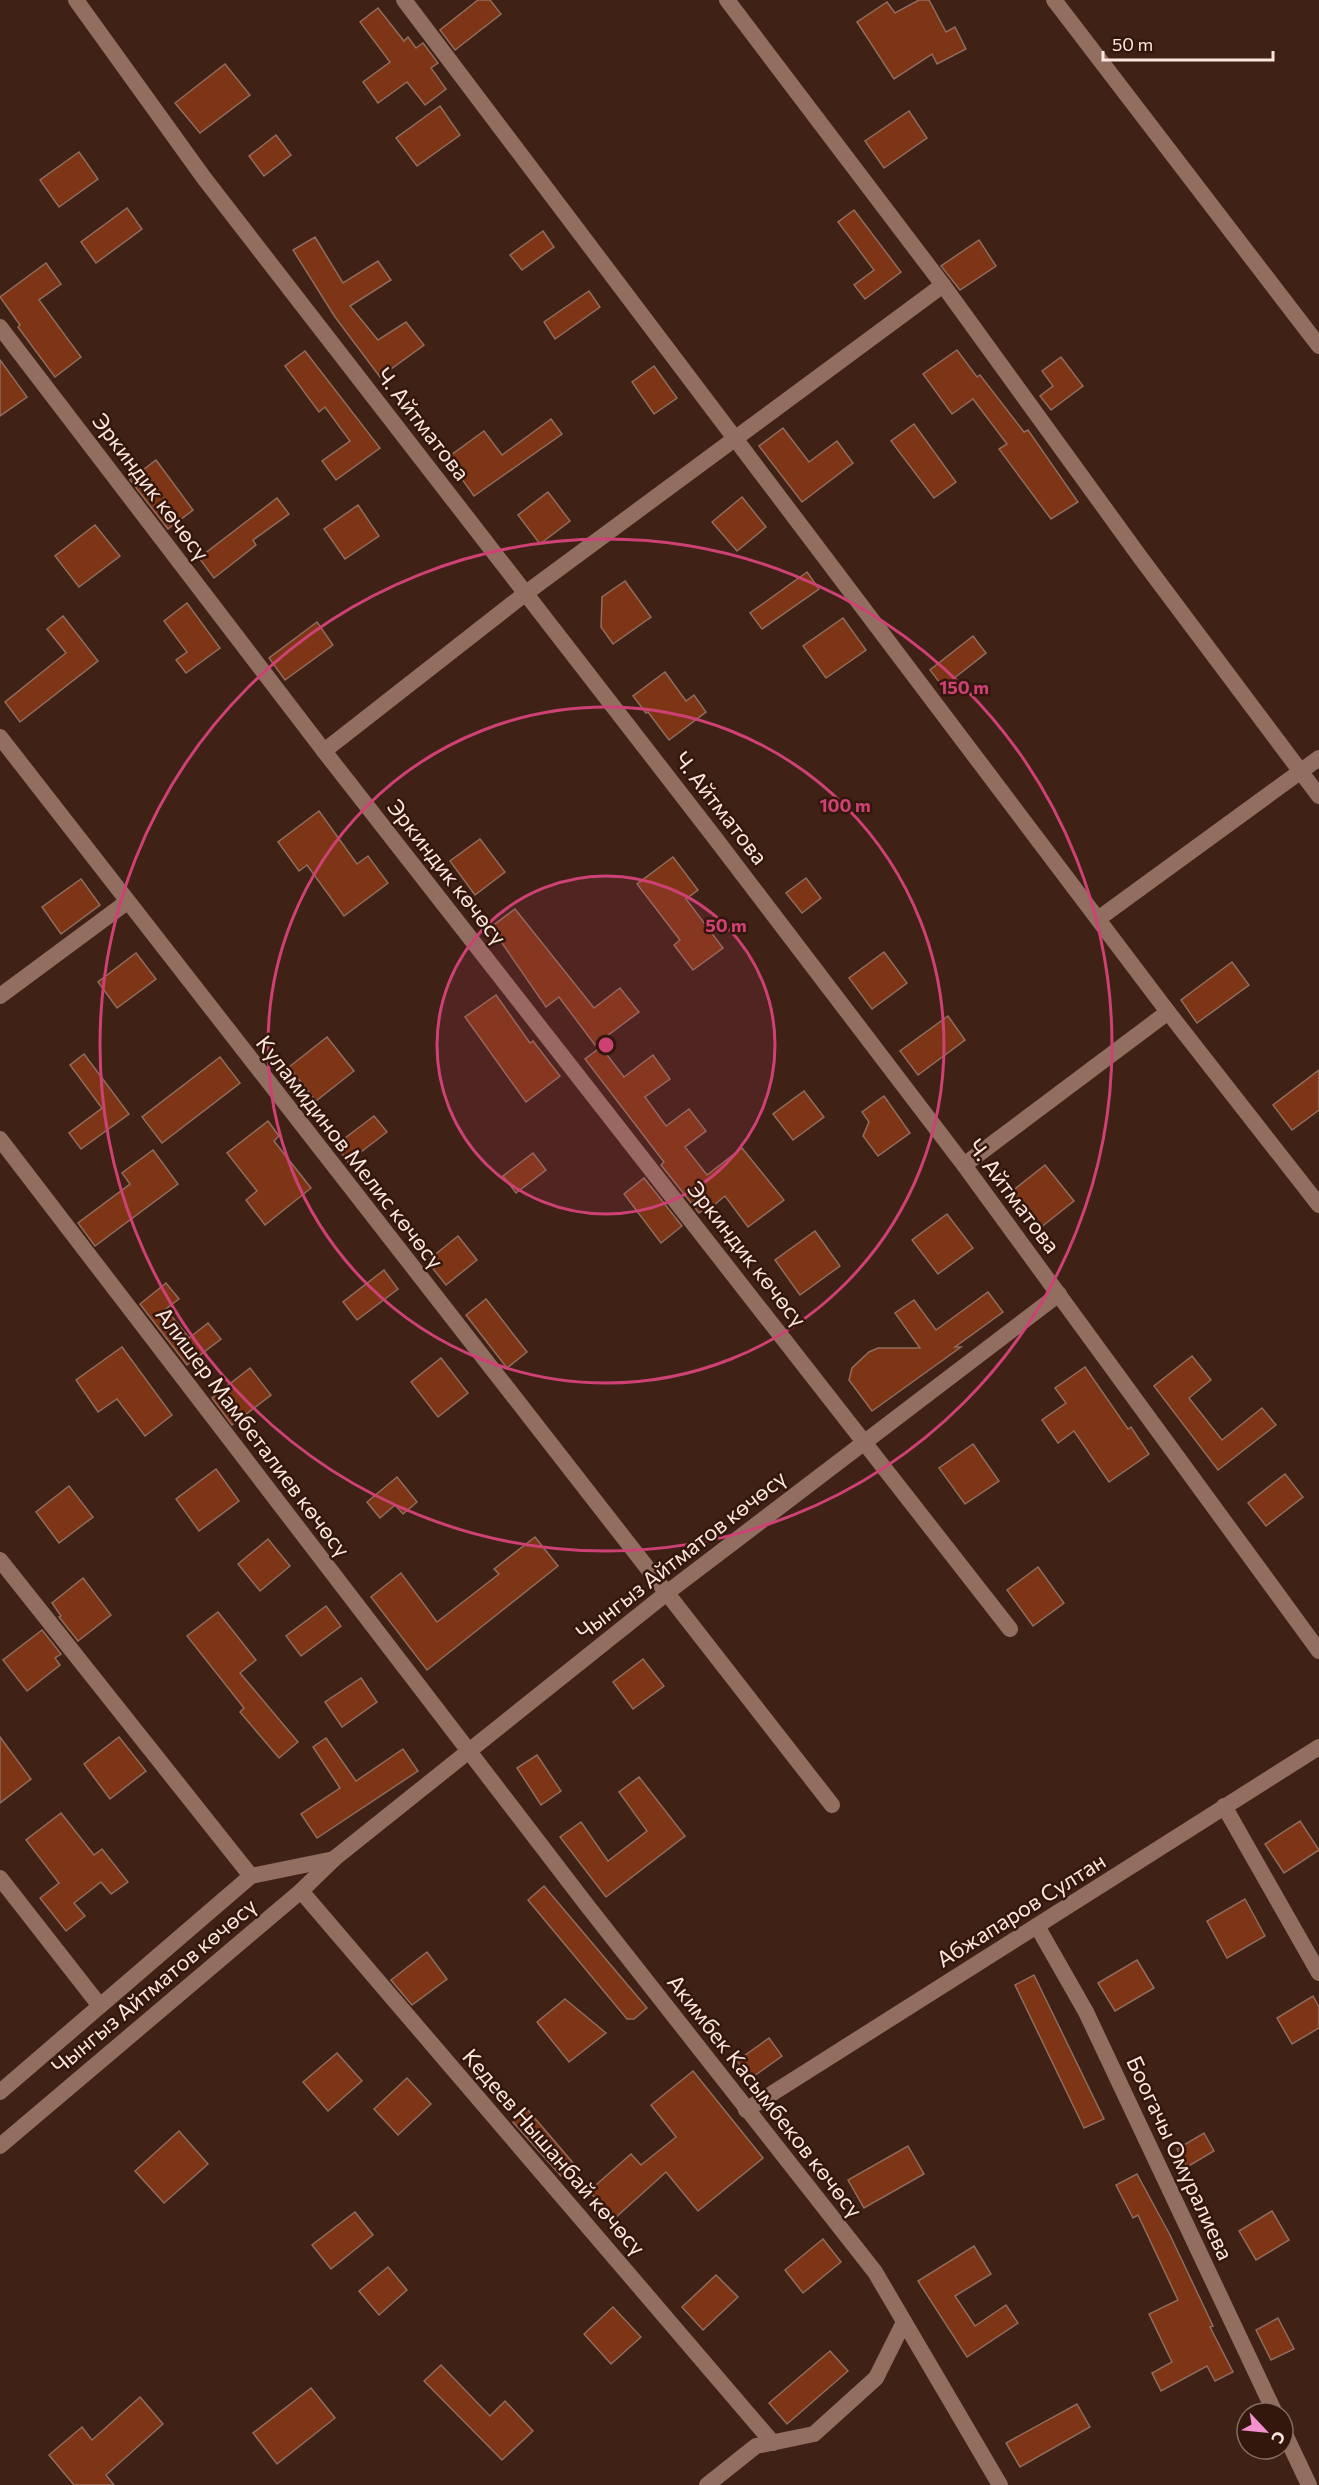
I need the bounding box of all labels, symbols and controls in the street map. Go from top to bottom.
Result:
scale bar [1103,24,1272,62]
text: 50 m [1112,33,1153,55]
street label: Ч. Айтматова [371,362,476,486]
street label: Эркиндик көчөсү [87,408,216,566]
text: 150 m [939,676,989,698]
street label: Ч. Айтматова [669,746,774,870]
street label: Эркиндик көчөсү [382,793,513,950]
text: 100 m [819,794,871,816]
text: 50 m [705,914,747,936]
street label: Куламидинов Мелис көчөсү [251,1030,450,1274]
centre of rings [596,1035,616,1055]
street label: Ч. Айтматова [963,1133,1066,1258]
street label: Эркиндик көчөсү [682,1175,813,1332]
street label: Алишер Мамбеталиев көчөсү [150,1301,356,1562]
street label: Чынгыз Айтматов көчөсү [570,1464,791,1645]
street label: Абжапаров Султан [931,1847,1110,1973]
street label: Чынгыз Айтматов көчөсү [46,1892,262,2079]
street label: Акимбек Касымбеков көчөсү [662,1969,869,2223]
street label: Кедеев Нышанбай көчөсү [457,2043,652,2261]
street label: Боогачы Омуралиева [1121,2051,1240,2264]
north arrow [1235,2401,1295,2461]
text: С [1268,2429,1290,2447]

